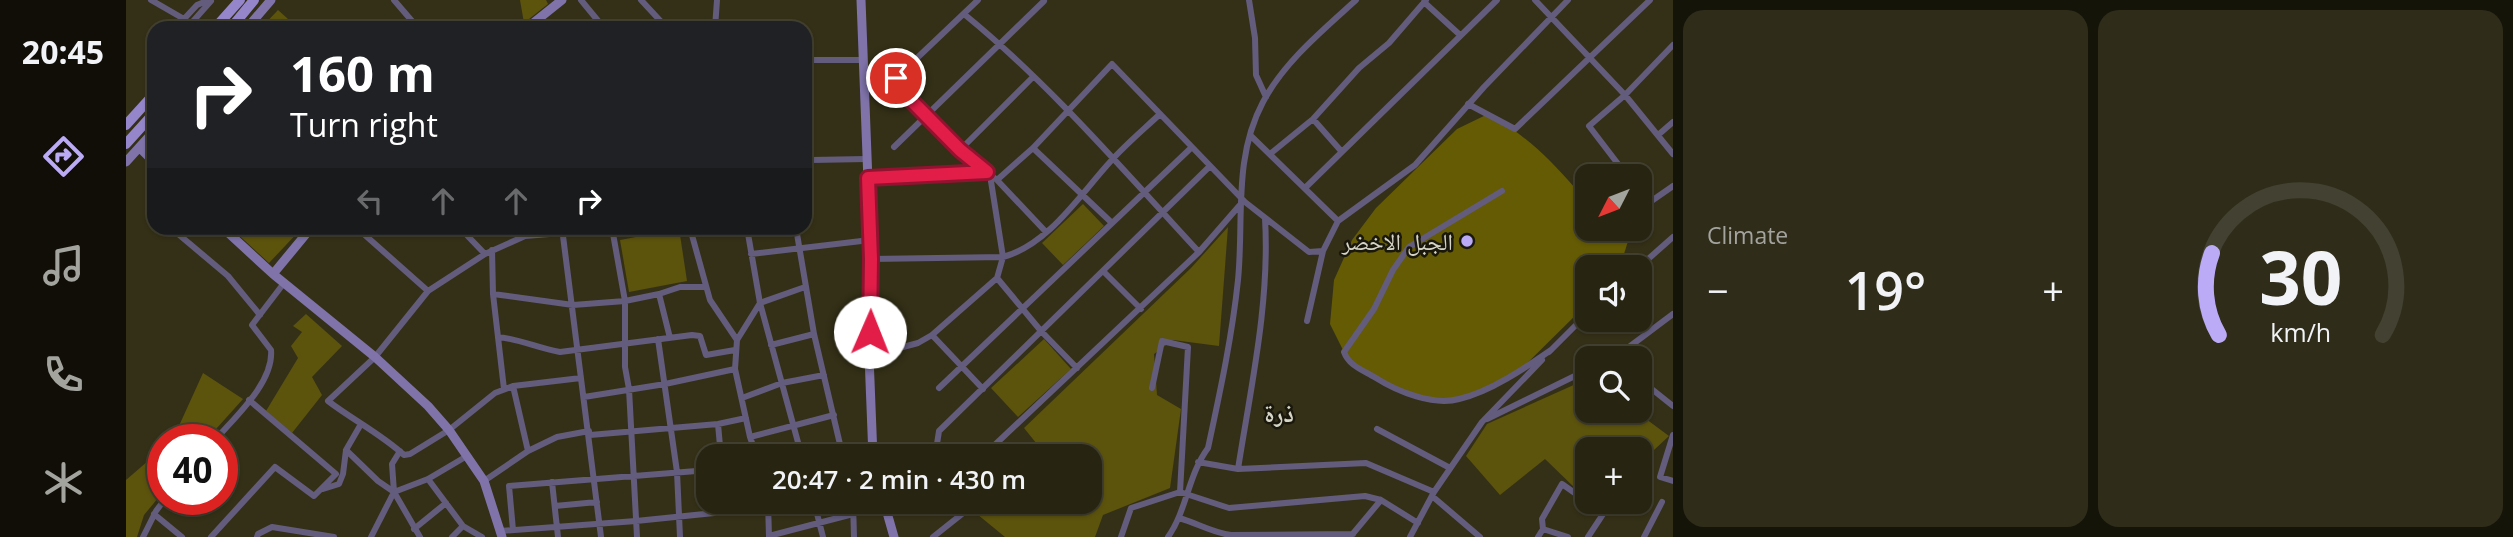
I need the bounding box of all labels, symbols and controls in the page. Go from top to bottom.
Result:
text: 20:45 [22,30,104,73]
text: 160 m [290,40,435,106]
pin [866,48,926,108]
icon: right [175,49,266,140]
icon: arrive [877,59,915,97]
text: Turn right [290,103,438,146]
icon: directions [39,132,88,181]
north arrow [1575,164,1652,242]
map controls [1575,164,1652,514]
icon: left [351,182,389,220]
icon: ahead [424,182,462,220]
icon: ahead [497,182,535,220]
icon: right [570,182,608,220]
text: Climate [1707,219,1788,251]
place label: الجبل الاخضر [1341,225,1453,257]
text: 30 [2259,227,2342,326]
marker: الجبل الاخضر [1459,233,1475,249]
icon: music [39,241,88,290]
text: 19° [1845,254,1926,325]
button: sound [1575,255,1652,332]
text: − [1707,264,1729,316]
text: + [2042,264,2064,316]
position arrow [833,295,907,369]
text: km/h [2270,314,2331,348]
button: search [1575,346,1652,423]
icon: phone [39,350,88,399]
district label: ذرة [1264,396,1294,429]
speed limit sign: 40 [147,424,238,515]
button: + [1575,437,1652,514]
icon: climate [39,458,88,507]
text: 20:47 · 2 min · 430 m [772,461,1026,497]

